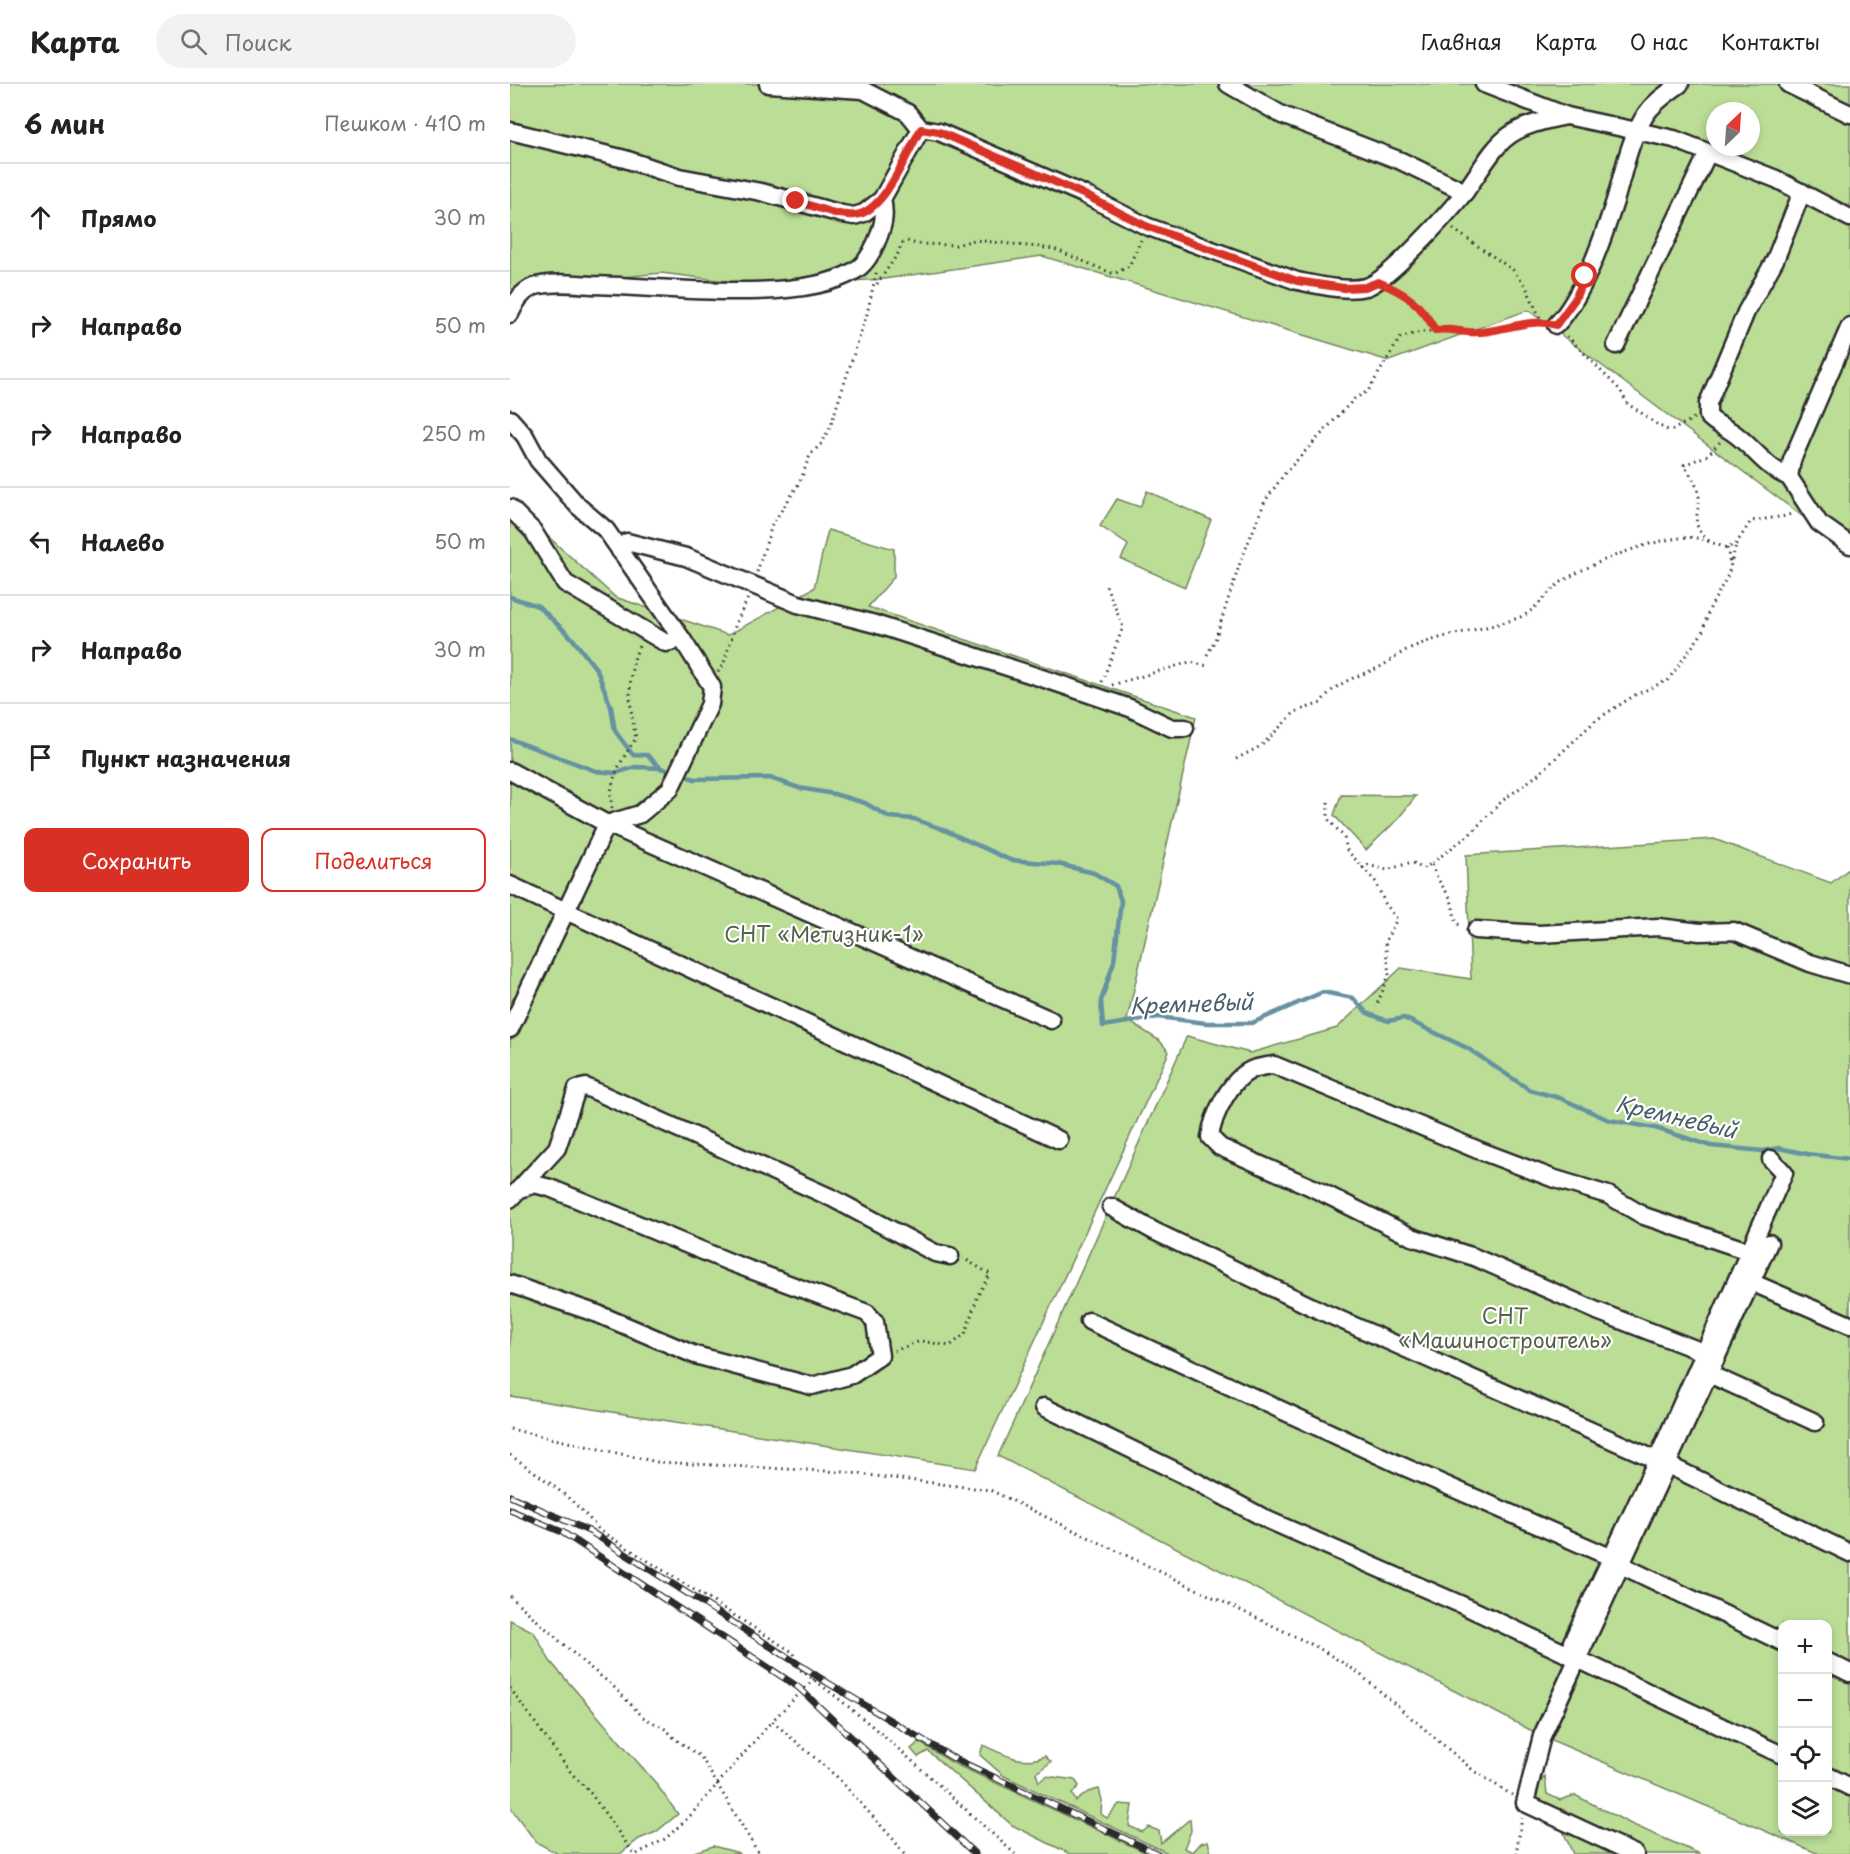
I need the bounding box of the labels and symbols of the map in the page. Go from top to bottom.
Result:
north arrow [1706,102,1760,156]
route end [782,187,808,213]
route start [1571,262,1597,288]
park label: СНТ «Метизник-1» [724,917,924,949]
water label: Кремневый [1129,984,1255,1021]
water label: Кремневый [1613,1086,1742,1146]
park label: СНТ «Машиностроитель» [1398,1299,1612,1355]

